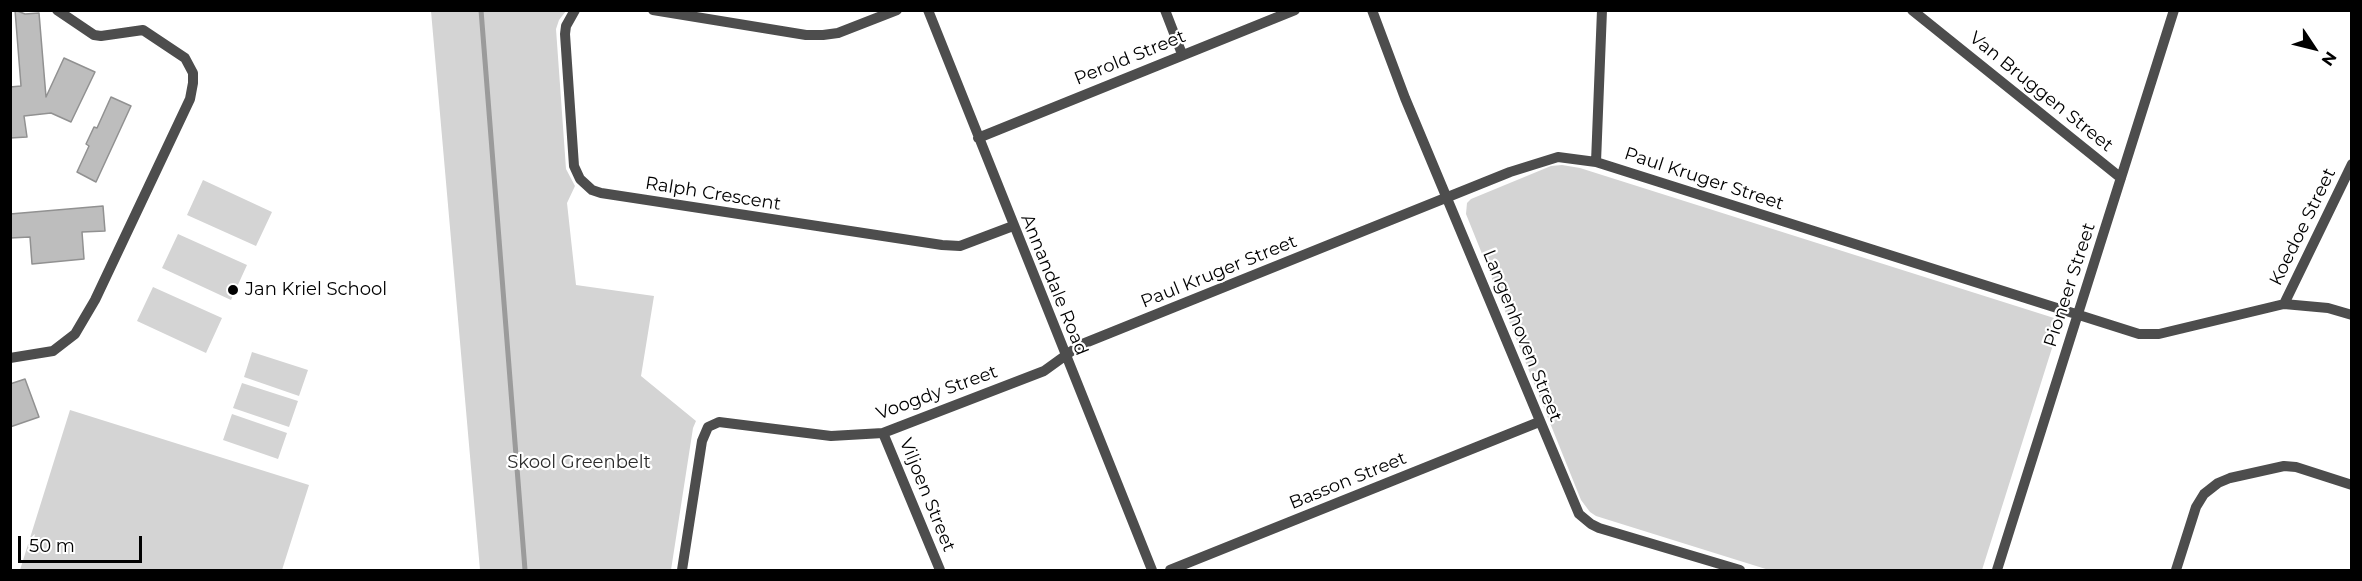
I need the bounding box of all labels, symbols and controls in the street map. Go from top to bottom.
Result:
north arrow [2284,18,2344,78]
street label: Perold Street [1071,26,1189,90]
street label: Van Bruggen Street [1965,27,2117,157]
text: N [2318,48,2341,69]
street label: Paul Kruger Street [1622,143,1786,215]
street label: Koedoe Street [2265,165,2341,289]
street label: Ralph Crescent [644,173,782,215]
street label: Annandale Road [1016,211,1092,359]
street label: Pioneer Street [2040,220,2100,350]
street label: Paul Kruger Street [1138,231,1300,313]
street label: Langenhoven Street [1478,247,1566,425]
place label: Jan Kriel School [245,279,387,301]
marker: Jan Kriel School [226,283,240,297]
street label: Voogdy Street [873,361,1001,425]
street label: Viljoen Street [894,435,960,555]
street label: Basson Street [1286,448,1410,514]
park label: Skool Greenbelt [507,452,651,474]
scale bar [21,524,146,562]
text: 50 m [29,535,75,557]

